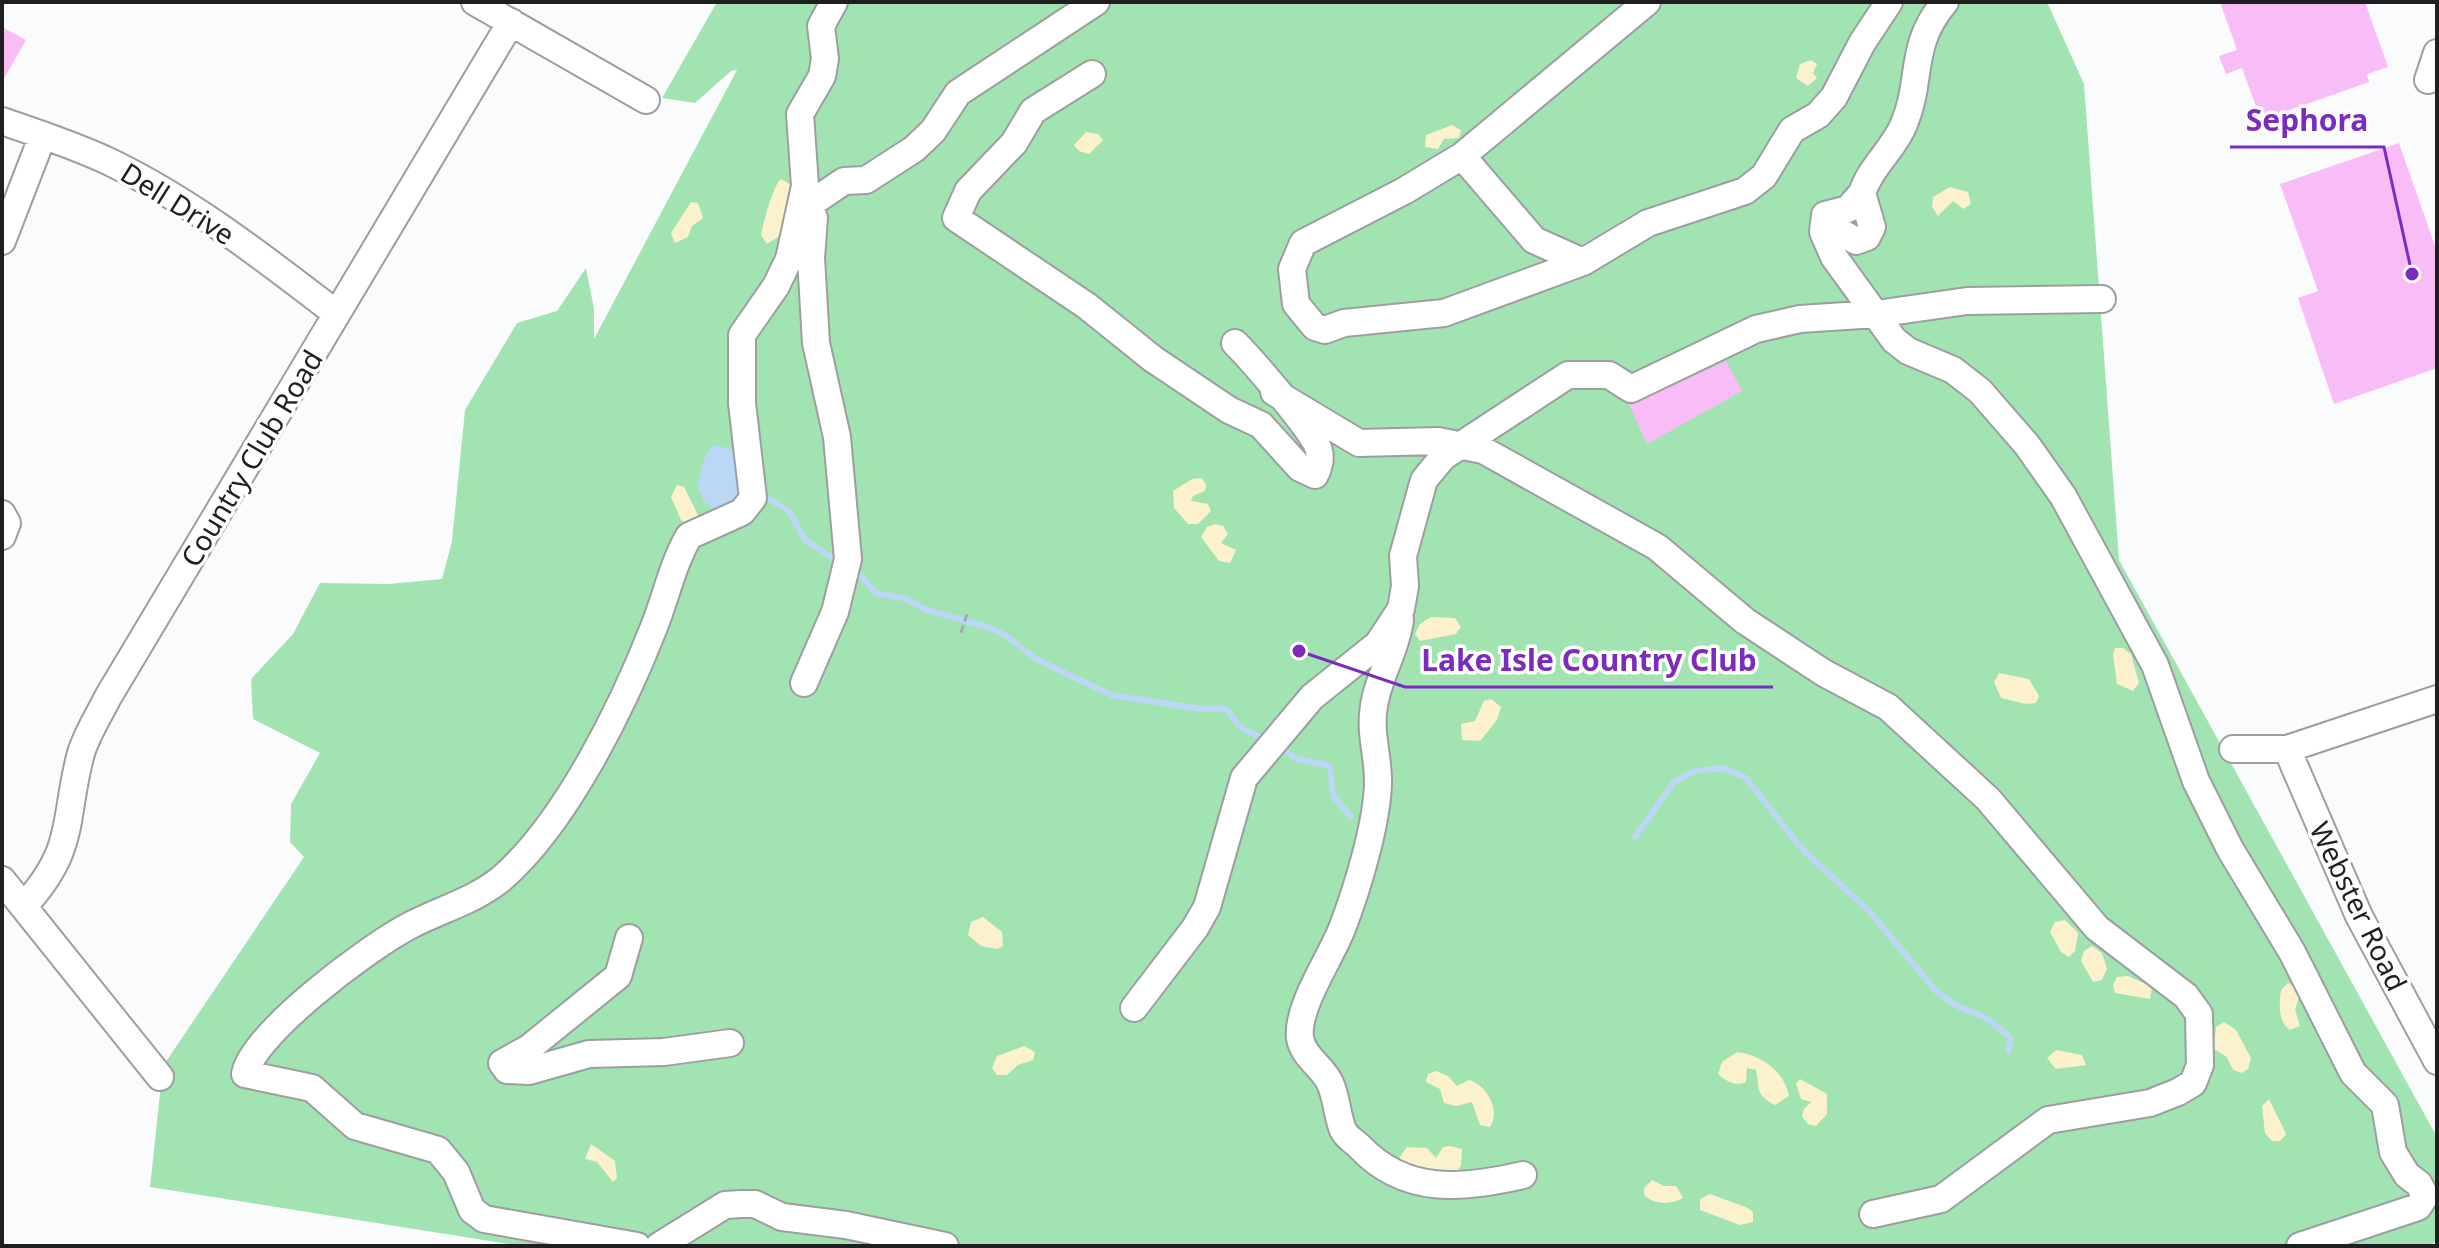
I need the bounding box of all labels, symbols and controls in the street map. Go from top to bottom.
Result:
callout: Sephora [2230,93,2384,147]
text: Sephora [2246,99,2368,140]
street label: Dell Drive [114,153,242,253]
street label: Country Club Road [171,343,331,573]
callout: Lake Isle Country Club [1405,633,1773,687]
text: Lake Isle Country Club [1421,639,1757,680]
street label: Webster Road [2302,815,2416,997]

